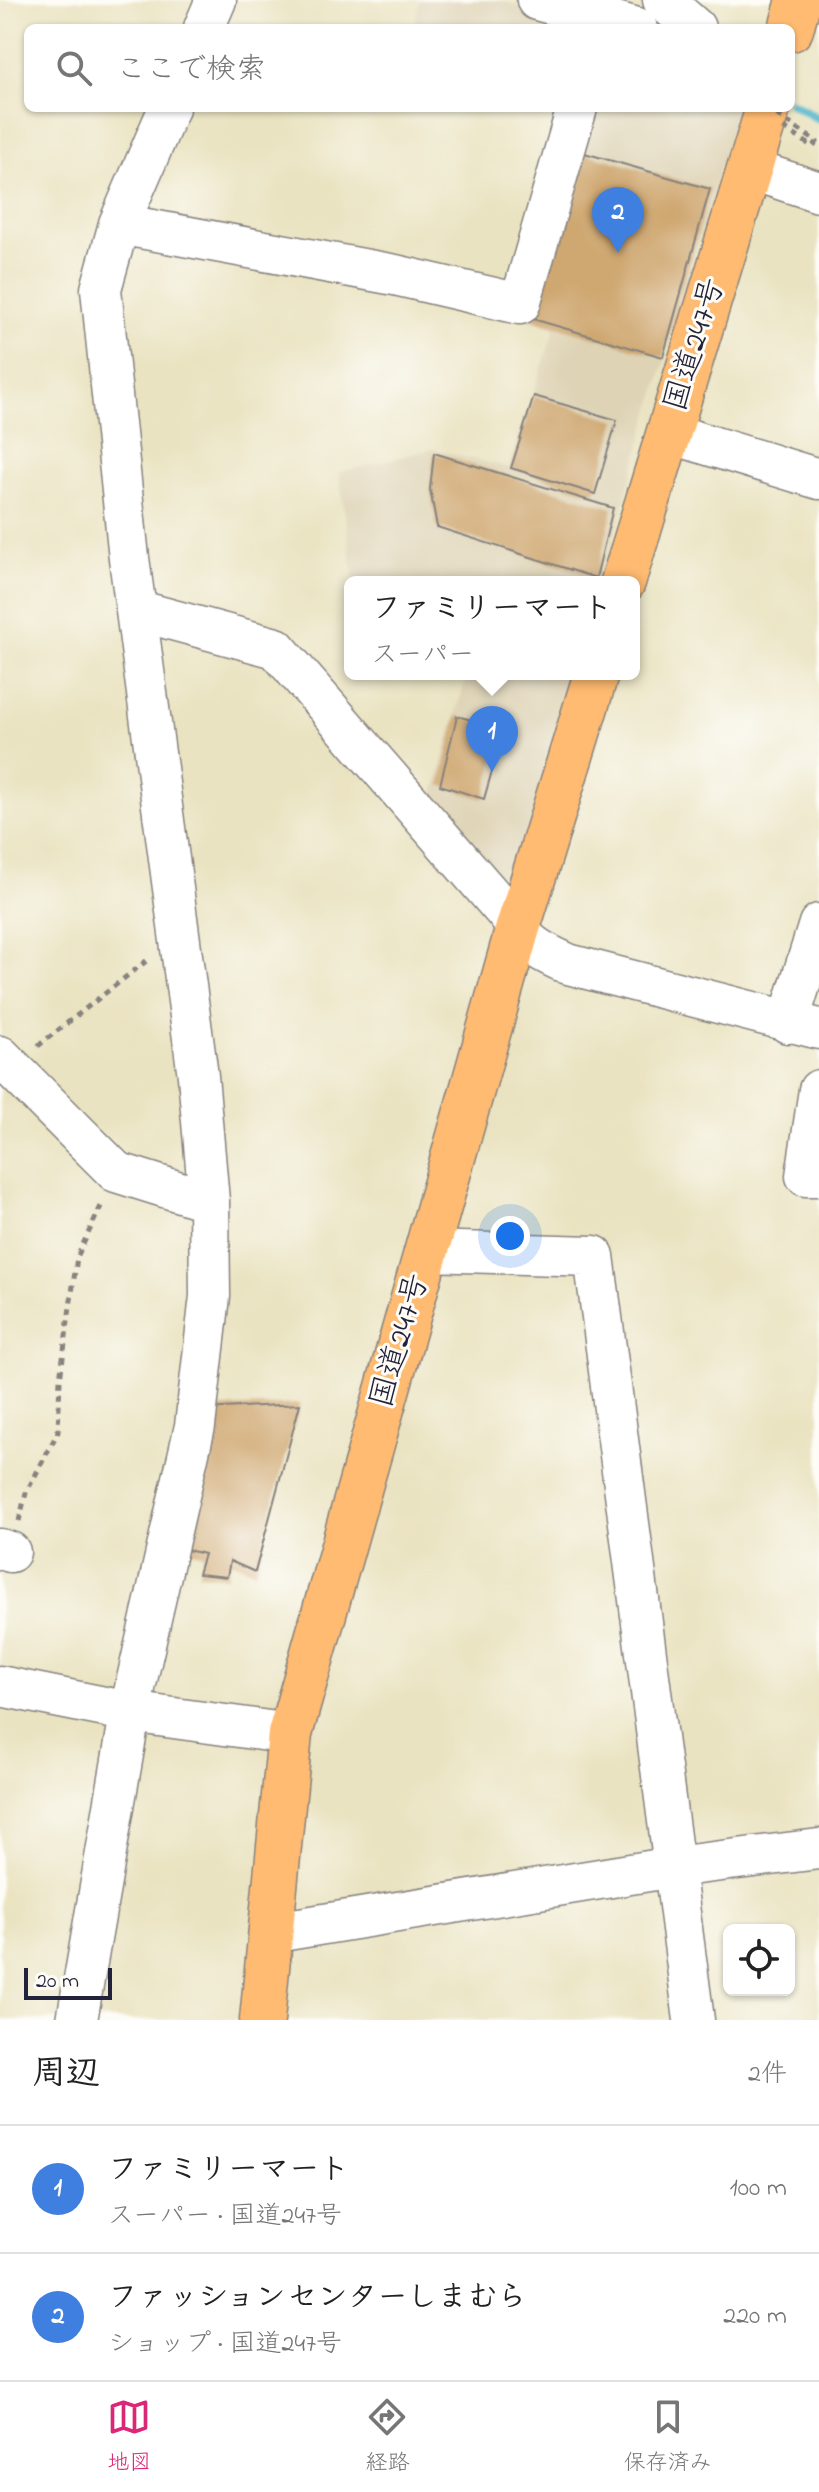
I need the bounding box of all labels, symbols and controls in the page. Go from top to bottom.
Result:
search box [24,24,795,112]
icon: search [52,46,96,90]
text: ここで検索 [116,49,266,93]
pin: 2 [592,187,644,253]
street label: 国道247号 [653,272,739,418]
popup [344,576,640,680]
text: ファミリーマート [371,588,613,632]
text: スーパー [371,637,474,675]
pin: 1 [466,706,518,772]
your location [490,1216,530,1256]
street label: 国道247号 [359,1268,443,1414]
map controls [723,1924,795,1996]
button: locate [723,1924,795,1996]
scale bar [24,1964,112,2000]
text: 20 m [36,1966,79,1998]
text: 周辺 [32,2050,100,2100]
text: 2件 [748,2056,787,2094]
text: ファミリーマート [108,2149,349,2193]
text: 1 [54,2170,62,2208]
text: 100 m [730,2170,787,2208]
text: スーパー · 国道247号 [108,2198,342,2236]
text: ファッションセンターしまむら [108,2277,527,2321]
text: 2 [52,2298,64,2336]
text: 220 m [723,2298,787,2336]
text: ショップ · 国道247号 [108,2326,342,2364]
tab: 地図 [107,2395,151,2480]
tab: 経路 [365,2395,410,2480]
tab: 保存済み [624,2395,712,2480]

